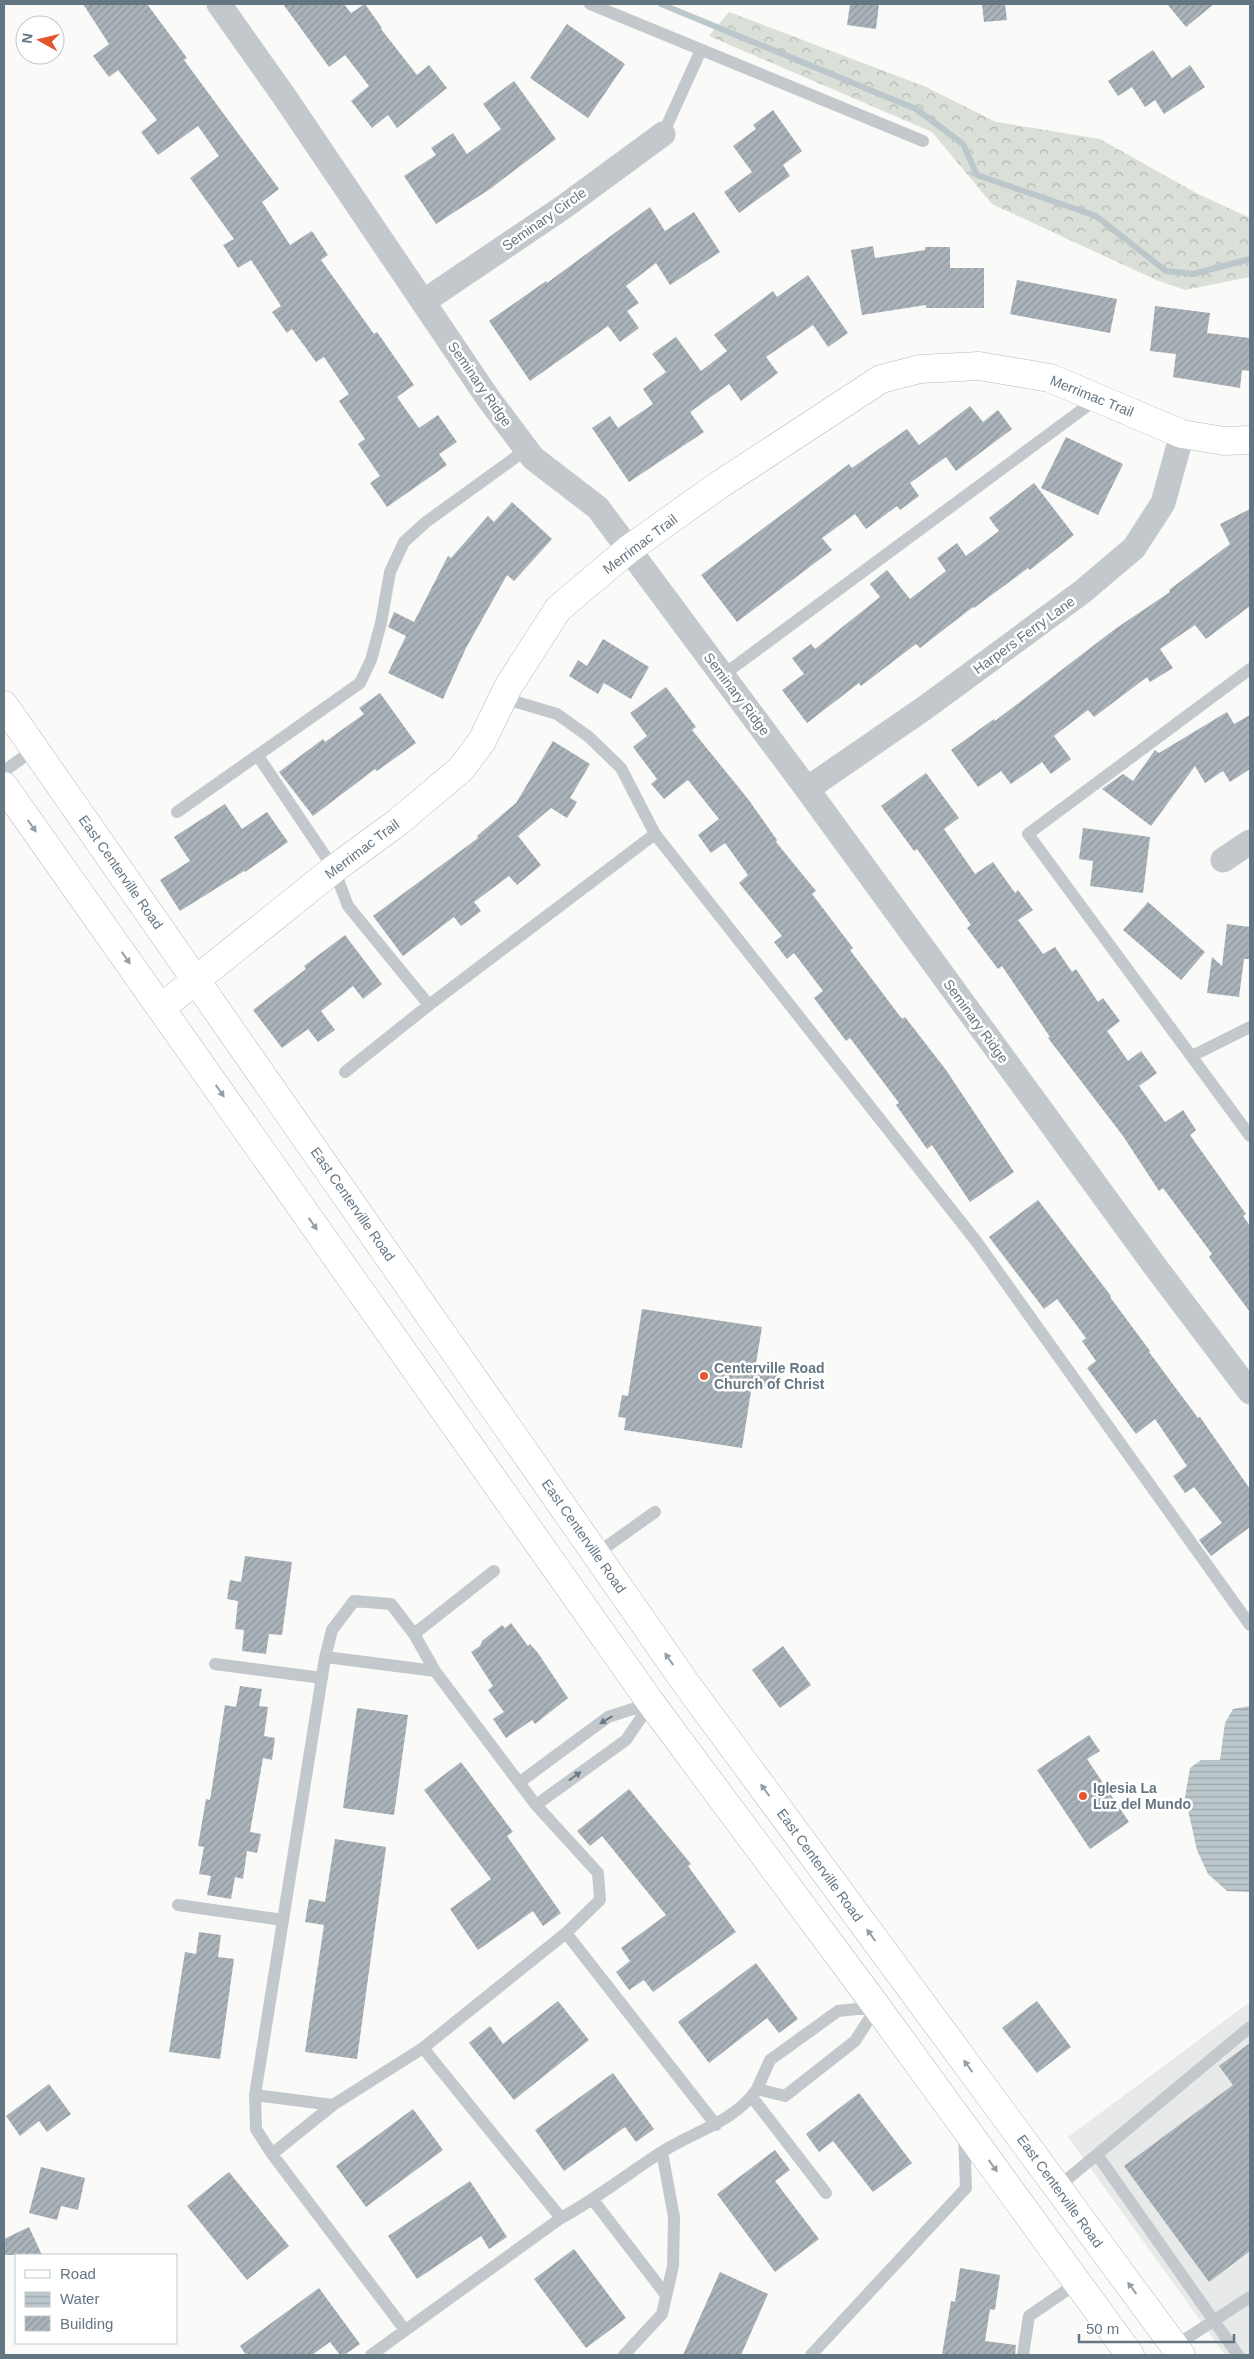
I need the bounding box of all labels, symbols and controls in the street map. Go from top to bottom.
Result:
north arrow [15,15,65,65]
text: N [18,32,36,44]
street label: Seminary Circle [499,184,589,254]
street label: Seminary Ridge [445,339,515,430]
street label: Merrimac Trail [1048,372,1136,420]
street label: Merrimac Trail [600,511,680,577]
street label: Harpers Ferry Lane [970,593,1078,677]
street label: Seminary Ridge [701,649,773,739]
street label: East Centerville Road [76,812,166,932]
street label: Merrimac Trail [322,816,402,882]
one-way arrow [27,819,37,832]
one-way arrow [121,951,131,965]
street label: Seminary Ridge [940,976,1012,1066]
one-way arrow [215,1084,225,1098]
street label: East Centerville Road [308,1144,398,1264]
one-way arrow [308,1217,318,1231]
place label: Centerville Road Church of Christ [714,1360,825,1392]
marker: Centerville Road Church of Christ [698,1370,710,1382]
street label: East Centerville Road [539,1476,629,1596]
one-way arrow [664,1652,674,1666]
one-way arrow [599,1715,612,1724]
one-way arrow [568,1771,581,1782]
place label: Iglesia La Luz del Mundo [1093,1780,1191,1812]
one-way arrow [759,1784,770,1797]
marker: Iglesia La Luz del Mundo [1077,1790,1089,1802]
street label: East Centerville Road [774,1806,866,1924]
one-way arrow [866,1929,877,1942]
one-way arrow [963,2059,973,2073]
street label: East Centerville Road [1014,2132,1106,2250]
one-way arrow [988,2159,998,2173]
legend [15,2254,178,2344]
text: Road [60,2265,96,2282]
one-way arrow [1126,2282,1137,2295]
text: Water [60,2290,99,2307]
scale bar [1079,2312,1234,2344]
text: Building [60,2315,113,2332]
text: 50 m [1086,2320,1119,2337]

